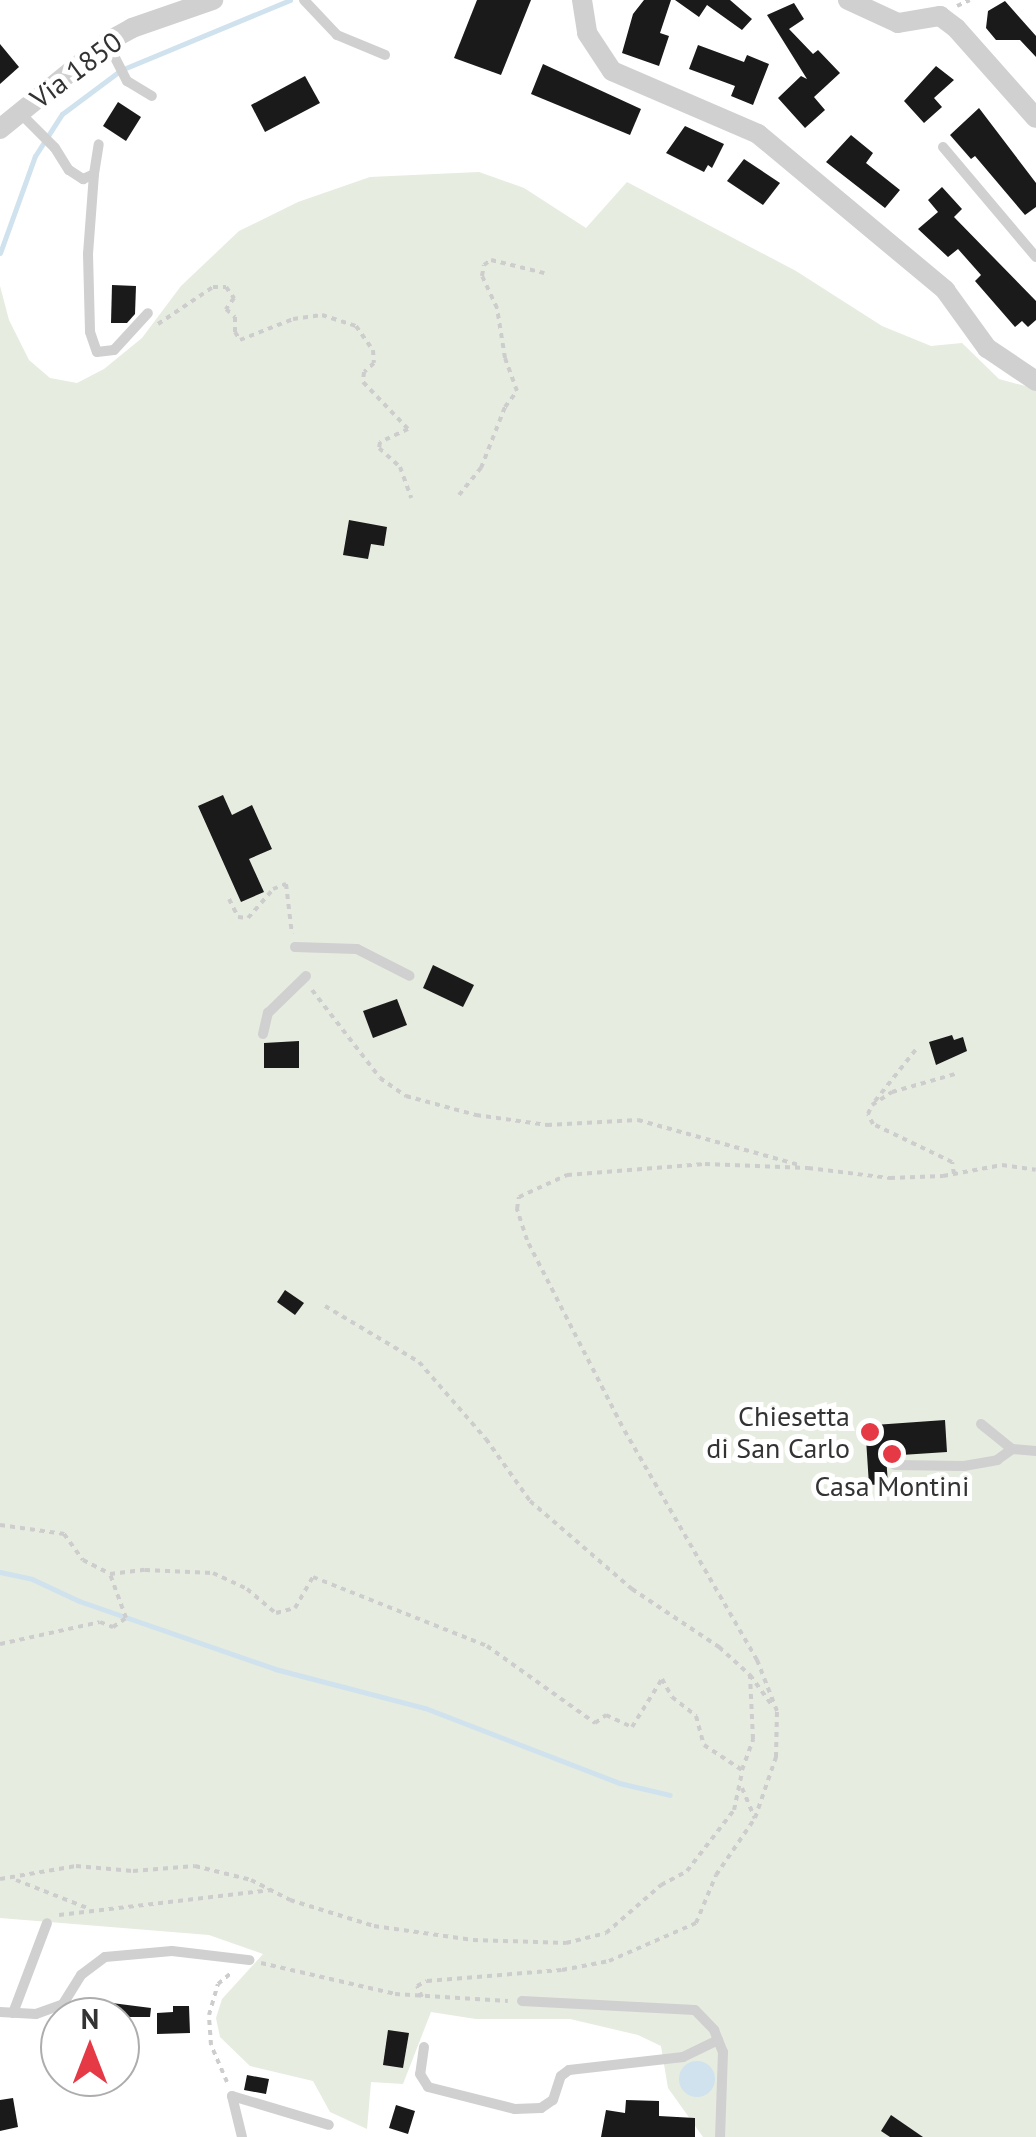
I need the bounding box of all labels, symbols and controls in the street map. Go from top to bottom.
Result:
street label: Via 1850 [24,25,128,115]
place label: Chiesetta di San Carlo [706,1399,850,1465]
marker: Chiesetta di San Carlo [859,1421,881,1443]
marker: Casa Montini [881,1443,903,1465]
place label: Casa Montini [815,1469,969,1503]
north arrow [40,1997,140,2097]
text: N [81,2000,99,2037]

